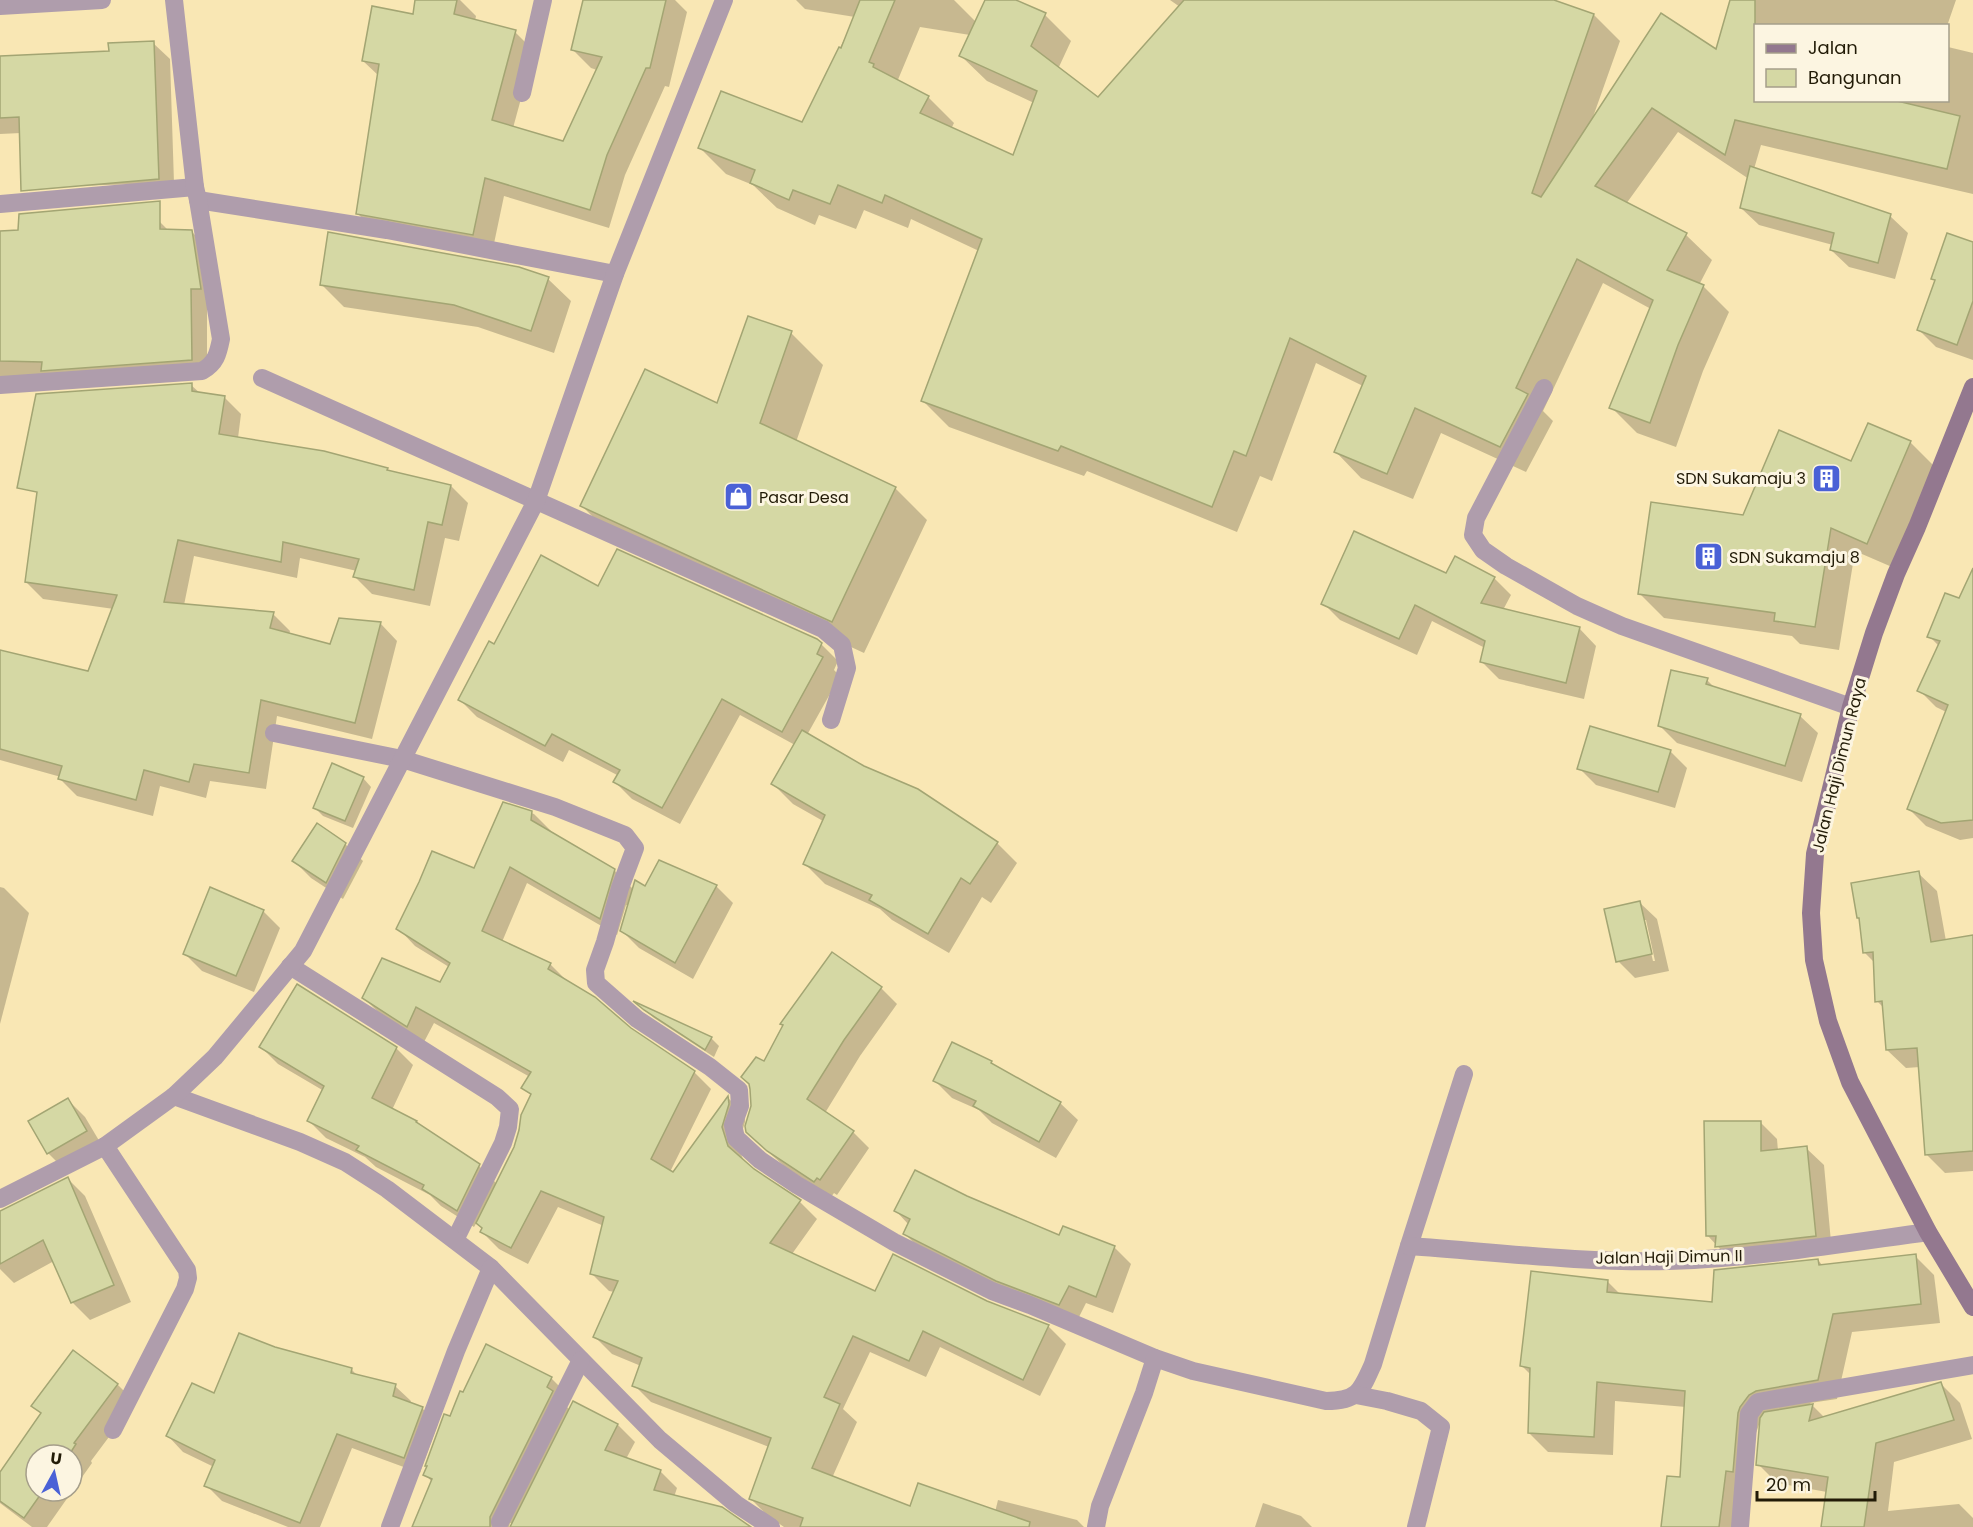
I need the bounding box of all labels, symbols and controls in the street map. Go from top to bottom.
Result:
legend [1754,24,1949,102]
text: Jalan [1808,35,1858,60]
text: Bangunan [1808,65,1902,90]
building icon: SDN Sukamaju 3 [1811,462,1843,494]
place label: SDN Sukamaju 3 [1676,467,1806,490]
shop icon: Pasar Desa [722,481,754,513]
place label: Pasar Desa [759,486,849,509]
building icon: SDN Sukamaju 8 [1692,541,1724,573]
place label: SDN Sukamaju 8 [1729,546,1860,569]
street label: Jalan Haji Dimun Raya [1806,675,1872,855]
street label: Jalan Haji Dimun II [1595,1244,1743,1270]
north arrow [24,1443,84,1503]
text: U [49,1446,63,1471]
scale bar [1757,1464,1876,1502]
text: 20 m [1766,1472,1811,1497]

